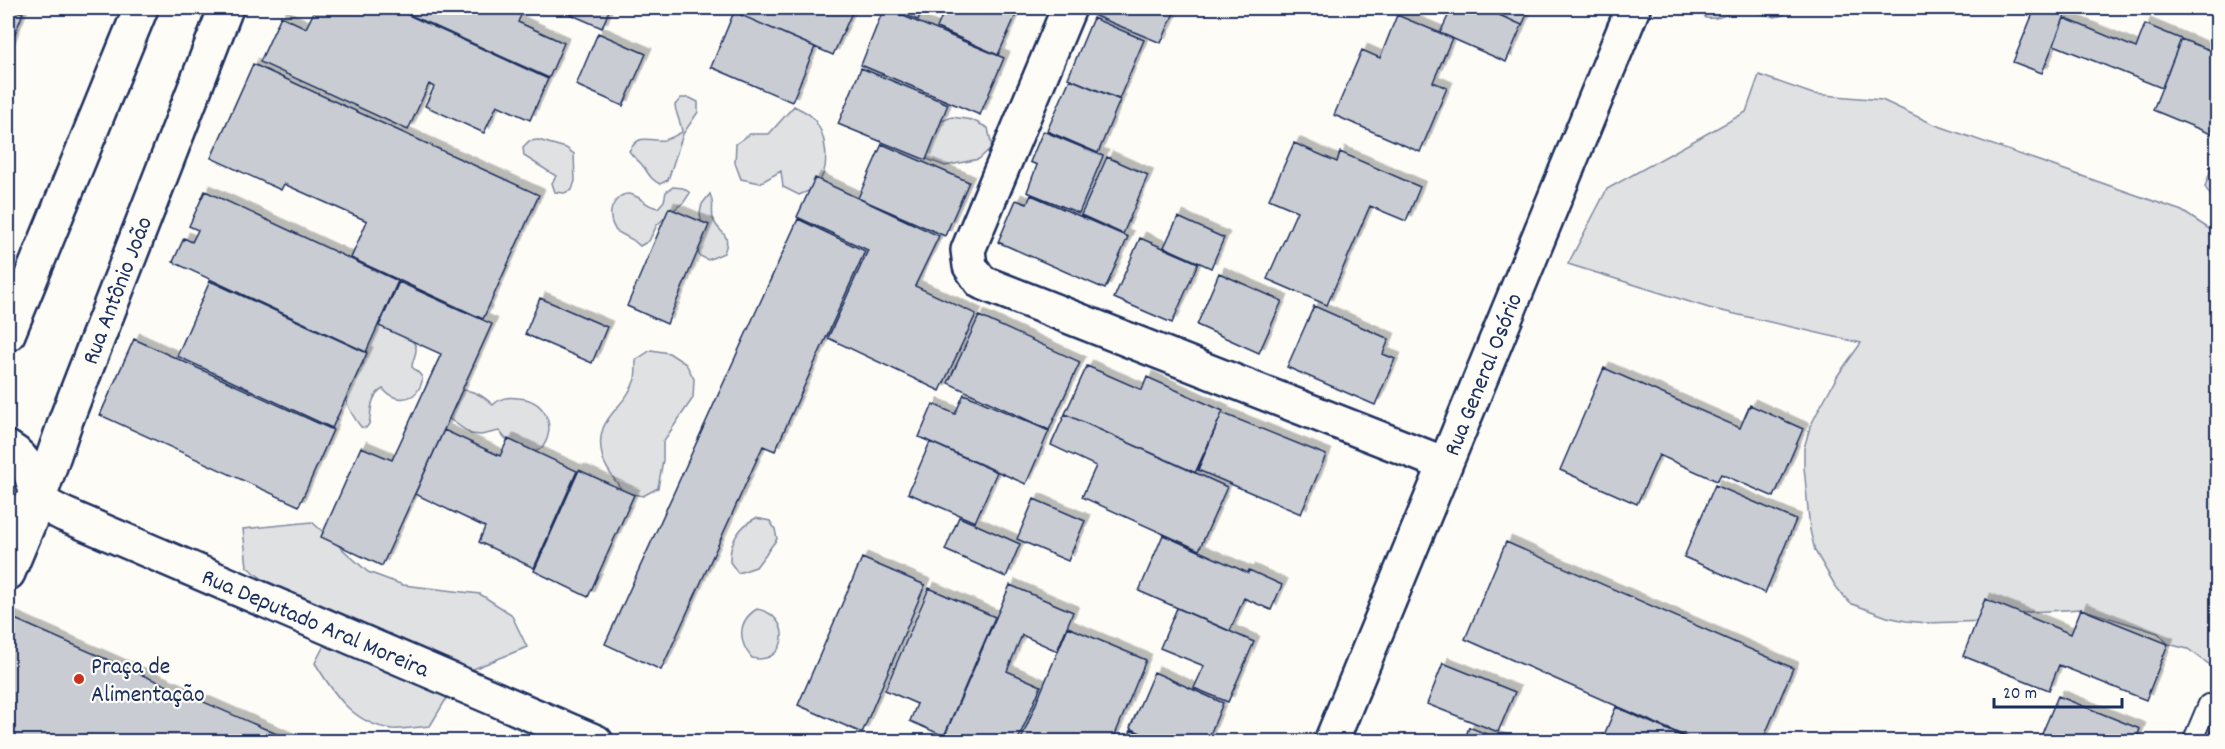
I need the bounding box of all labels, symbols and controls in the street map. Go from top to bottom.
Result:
street label: Rua Antônio João [75,212,163,370]
street label: Rua General Osório [1437,289,1533,462]
street label: Rua Deputado Aral Moreira [196,561,434,688]
place label: Praça de Alimentação [91,651,205,713]
scale bar [1994,671,2122,709]
marker: Praça de Alimentação [72,672,86,686]
text: 20 m [2003,682,2037,707]

